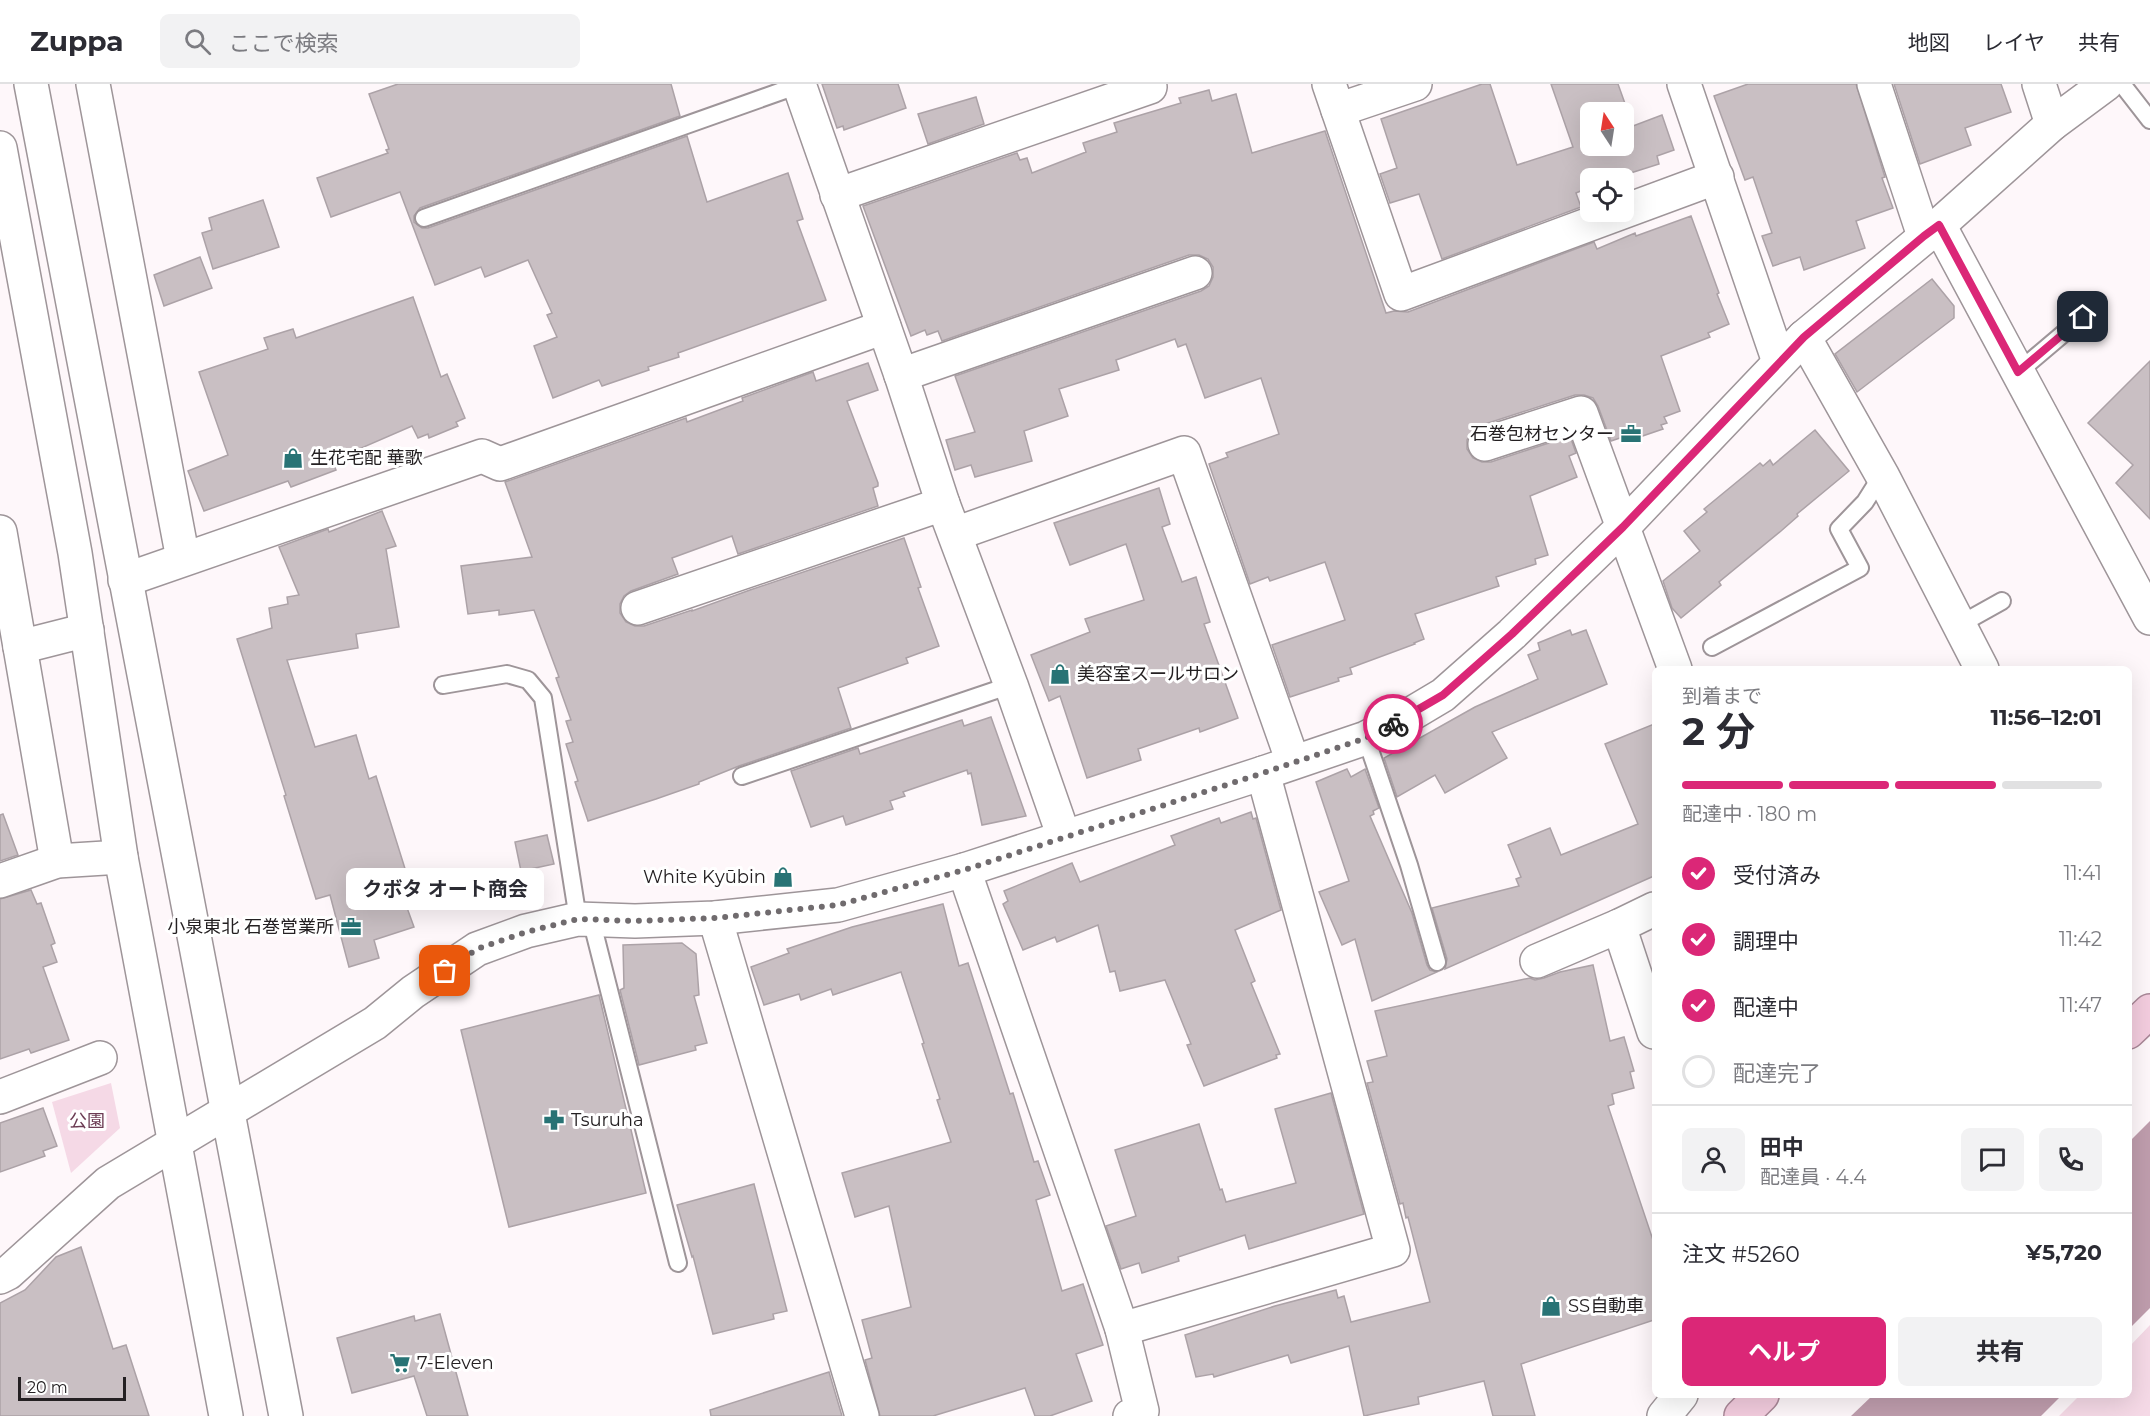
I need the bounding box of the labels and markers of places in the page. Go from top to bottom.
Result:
pin [2057,291,2108,342]
office icon: 石巻包材センター [1619,422,1643,446]
place label: 石巻包材センター [1470,423,1614,445]
shop icon: 生花宅配 華歌 [281,446,305,470]
place label: 生花宅配 華歌 [310,447,423,469]
shop icon: 美容室スールサロン [1048,662,1072,686]
place label: 美容室スールサロン [1077,663,1239,685]
shop icon: White Kyūbin [771,865,795,889]
place label: White Kyūbin [643,866,766,888]
callout: クボタ オート商会 [346,869,544,911]
office icon: 小泉東北 石巻営業所 [339,915,363,939]
place label: 小泉東北 石巻営業所 [167,916,334,938]
pin [419,945,470,996]
pharmacy icon: Tsuruha [542,1108,566,1132]
place label: Tsuruha [571,1109,644,1131]
shop icon: SS自動車 [1539,1294,1563,1318]
place label: SS自動車 [1568,1295,1644,1317]
supermarket icon: 7-Eleven [388,1351,412,1375]
place label: 7-Eleven [417,1352,494,1374]

